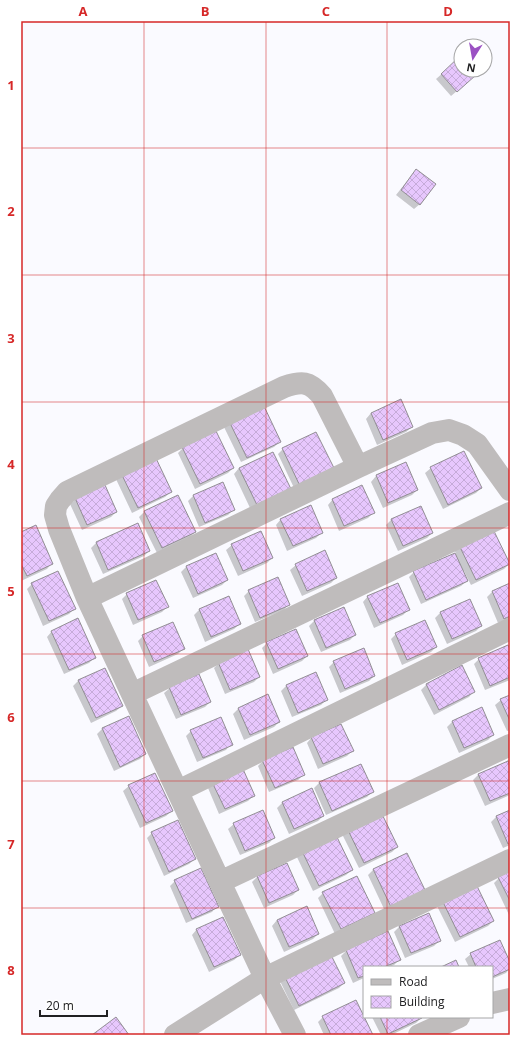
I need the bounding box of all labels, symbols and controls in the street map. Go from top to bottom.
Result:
text: A [79,2,88,20]
text: B [201,2,210,20]
text: C [322,2,330,20]
text: D [443,2,453,20]
north arrow [453,38,493,78]
text: N [465,60,477,77]
text: 1 [7,76,15,94]
text: 2 [7,202,15,220]
text: 3 [7,329,15,347]
text: 4 [7,455,15,473]
text: 5 [7,582,15,600]
text: 6 [7,708,15,726]
text: 7 [7,835,15,853]
text: 8 [7,961,15,979]
legend [363,966,493,1018]
text: Road [399,973,428,990]
scale bar [40,992,107,1018]
text: Building [399,993,445,1010]
text: 20 m [46,997,74,1014]

